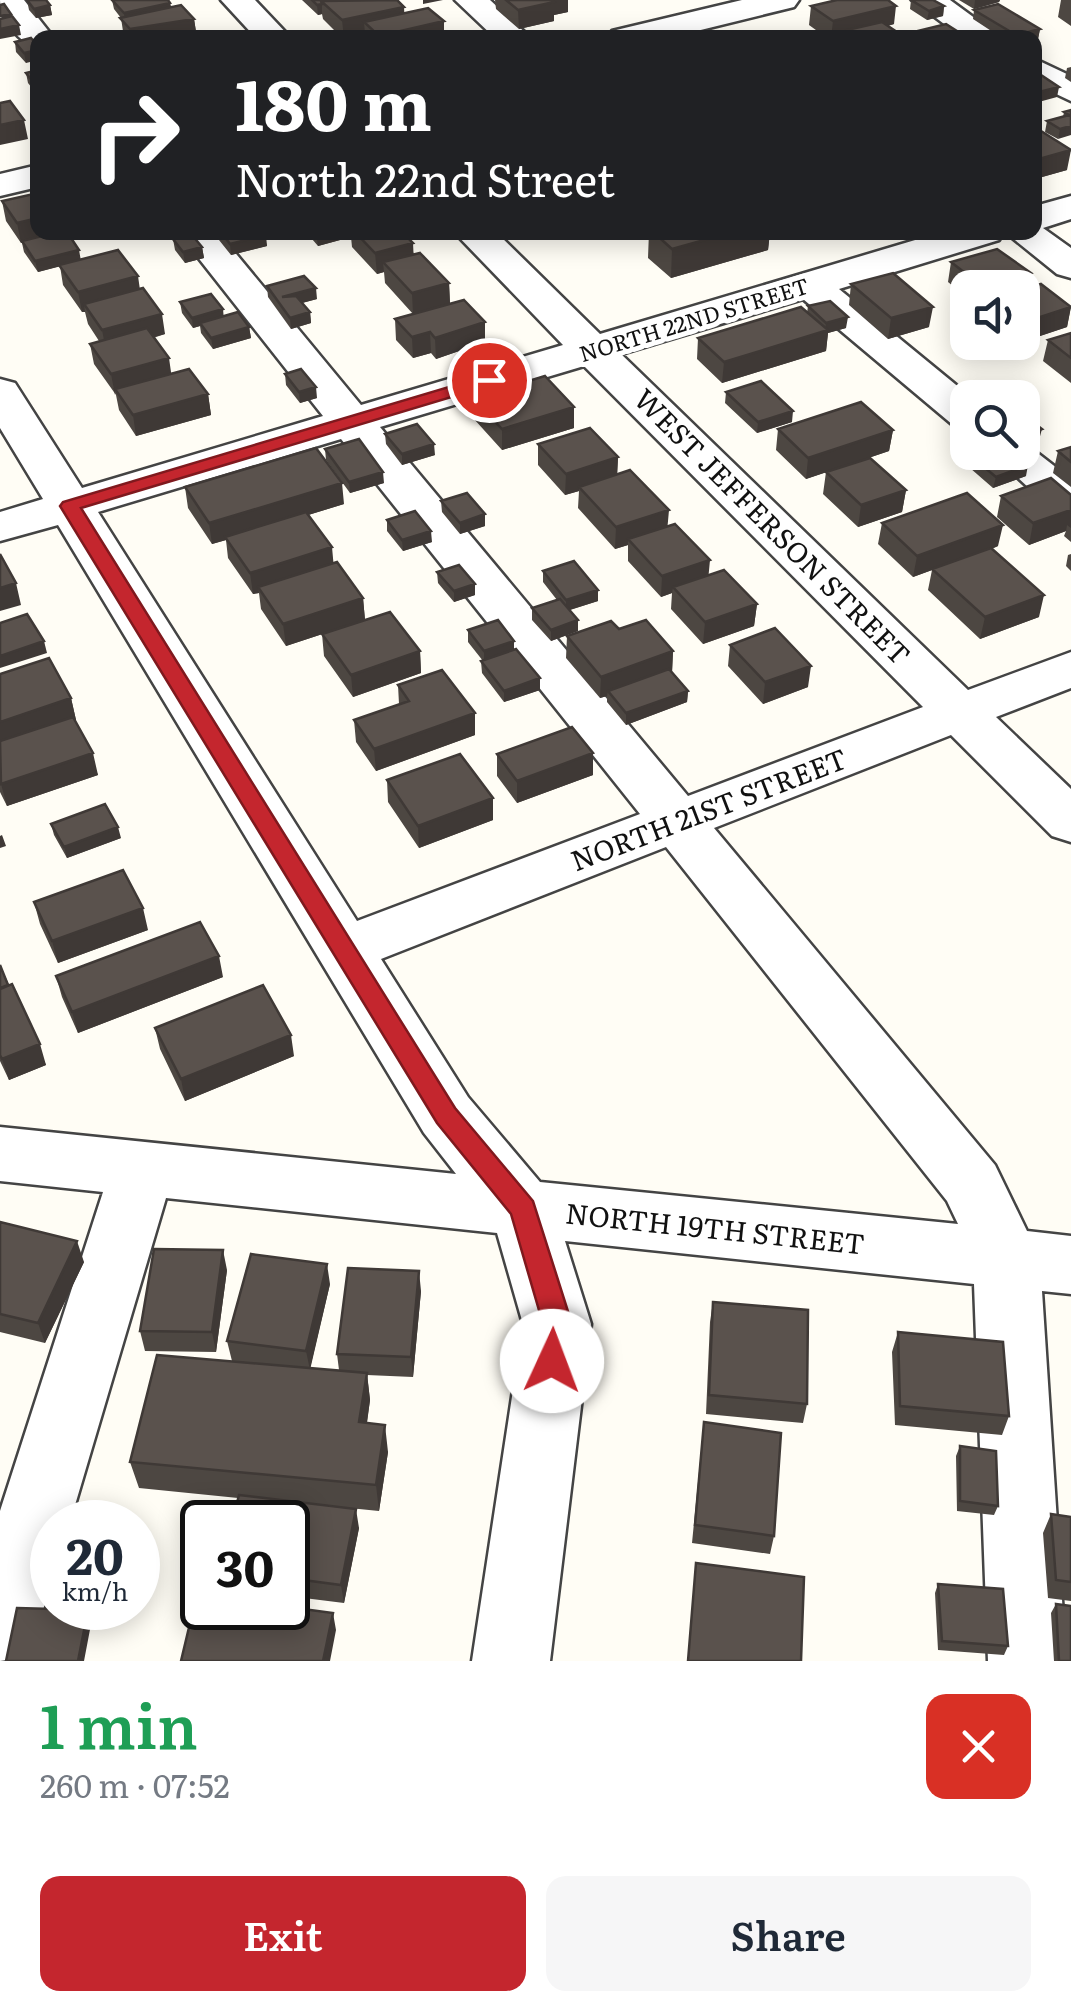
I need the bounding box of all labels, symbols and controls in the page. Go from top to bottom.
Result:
text: 180 m [235,49,432,153]
icon: right [70,70,200,200]
text: North 22nd Street [235,144,615,211]
street label: NORTH 22ND STREET [575,268,812,369]
map controls [950,270,1040,470]
button: sound [950,270,1040,360]
pin [447,338,532,423]
icon: arrive [462,353,517,408]
street label: WEST JEFFERSON STREET [626,378,921,673]
button: search [950,380,1040,470]
street label: NORTH 21ST STREET [564,736,853,880]
street label: NORTH 19TH STREET [564,1190,867,1264]
position arrow [500,1309,604,1413]
speed limit sign: 30 [180,1500,310,1630]
text: 20 [66,1516,124,1590]
text: km/h [62,1572,128,1609]
text: 1 min [40,1678,198,1767]
button: close [926,1694,1031,1799]
text: 260 m · 07:52 [40,1760,230,1808]
button: Exit [40,1876,526,1991]
button: Share [546,1876,1031,1991]

